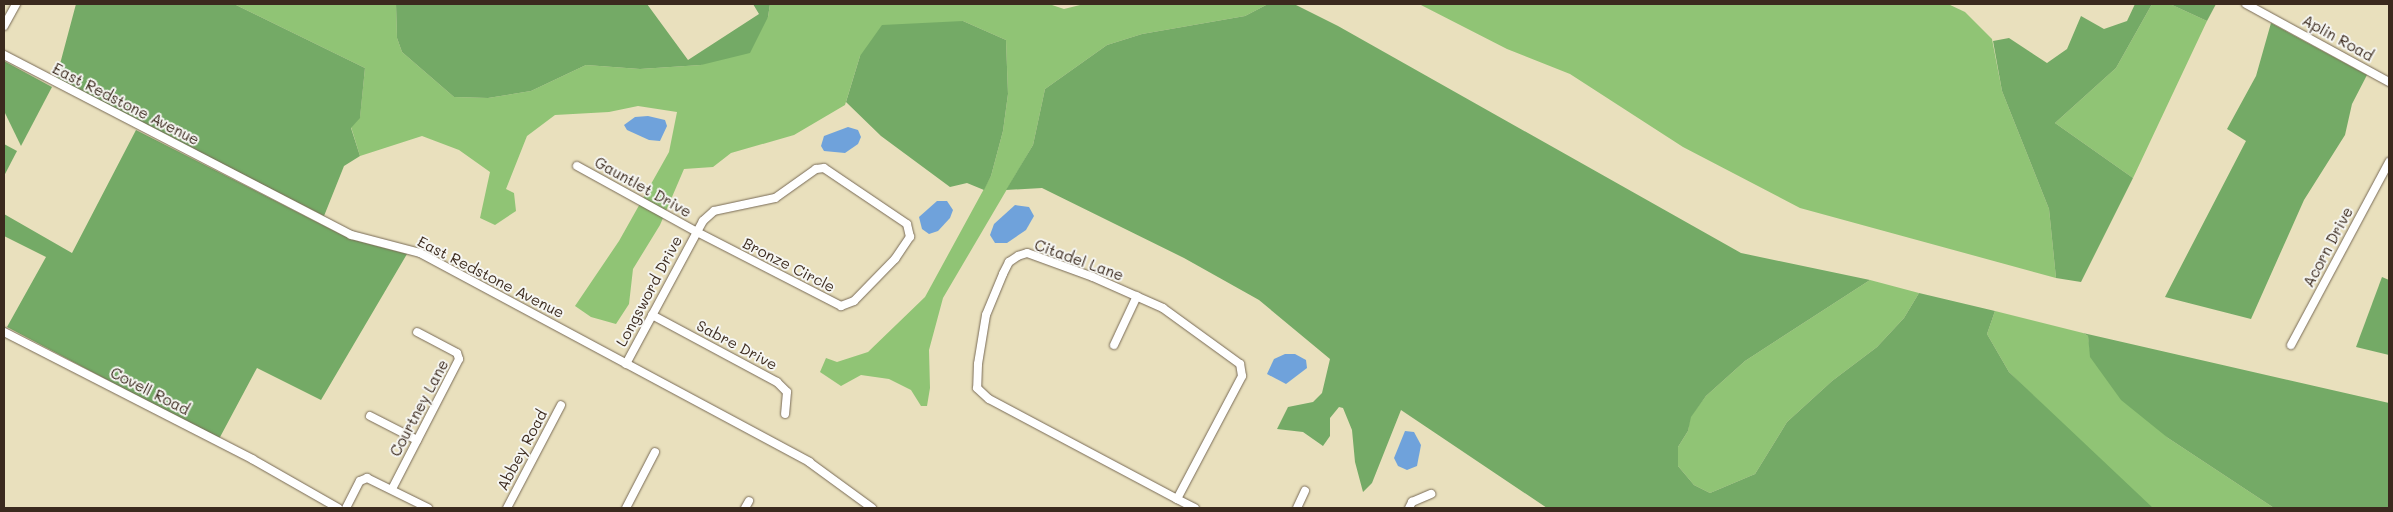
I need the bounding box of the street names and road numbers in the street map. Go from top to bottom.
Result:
street label: Aplin Road [2299,11,2377,65]
street label: East Redstone Avenue [50,59,202,149]
street label: Gauntlet Drive [592,153,694,221]
street label: Acorn Drive [2299,204,2357,290]
street label: East Redstone Avenue [415,232,567,322]
street label: Longsword Drive [612,232,686,350]
street label: Bronze Circle [740,234,838,296]
street label: Citadel Lane [1032,236,1126,284]
street label: Sabre Drive [694,316,780,374]
street label: Courtney Lane [386,357,452,459]
street label: Covell Road [107,363,193,419]
street label: Abbey Road [493,407,551,493]

